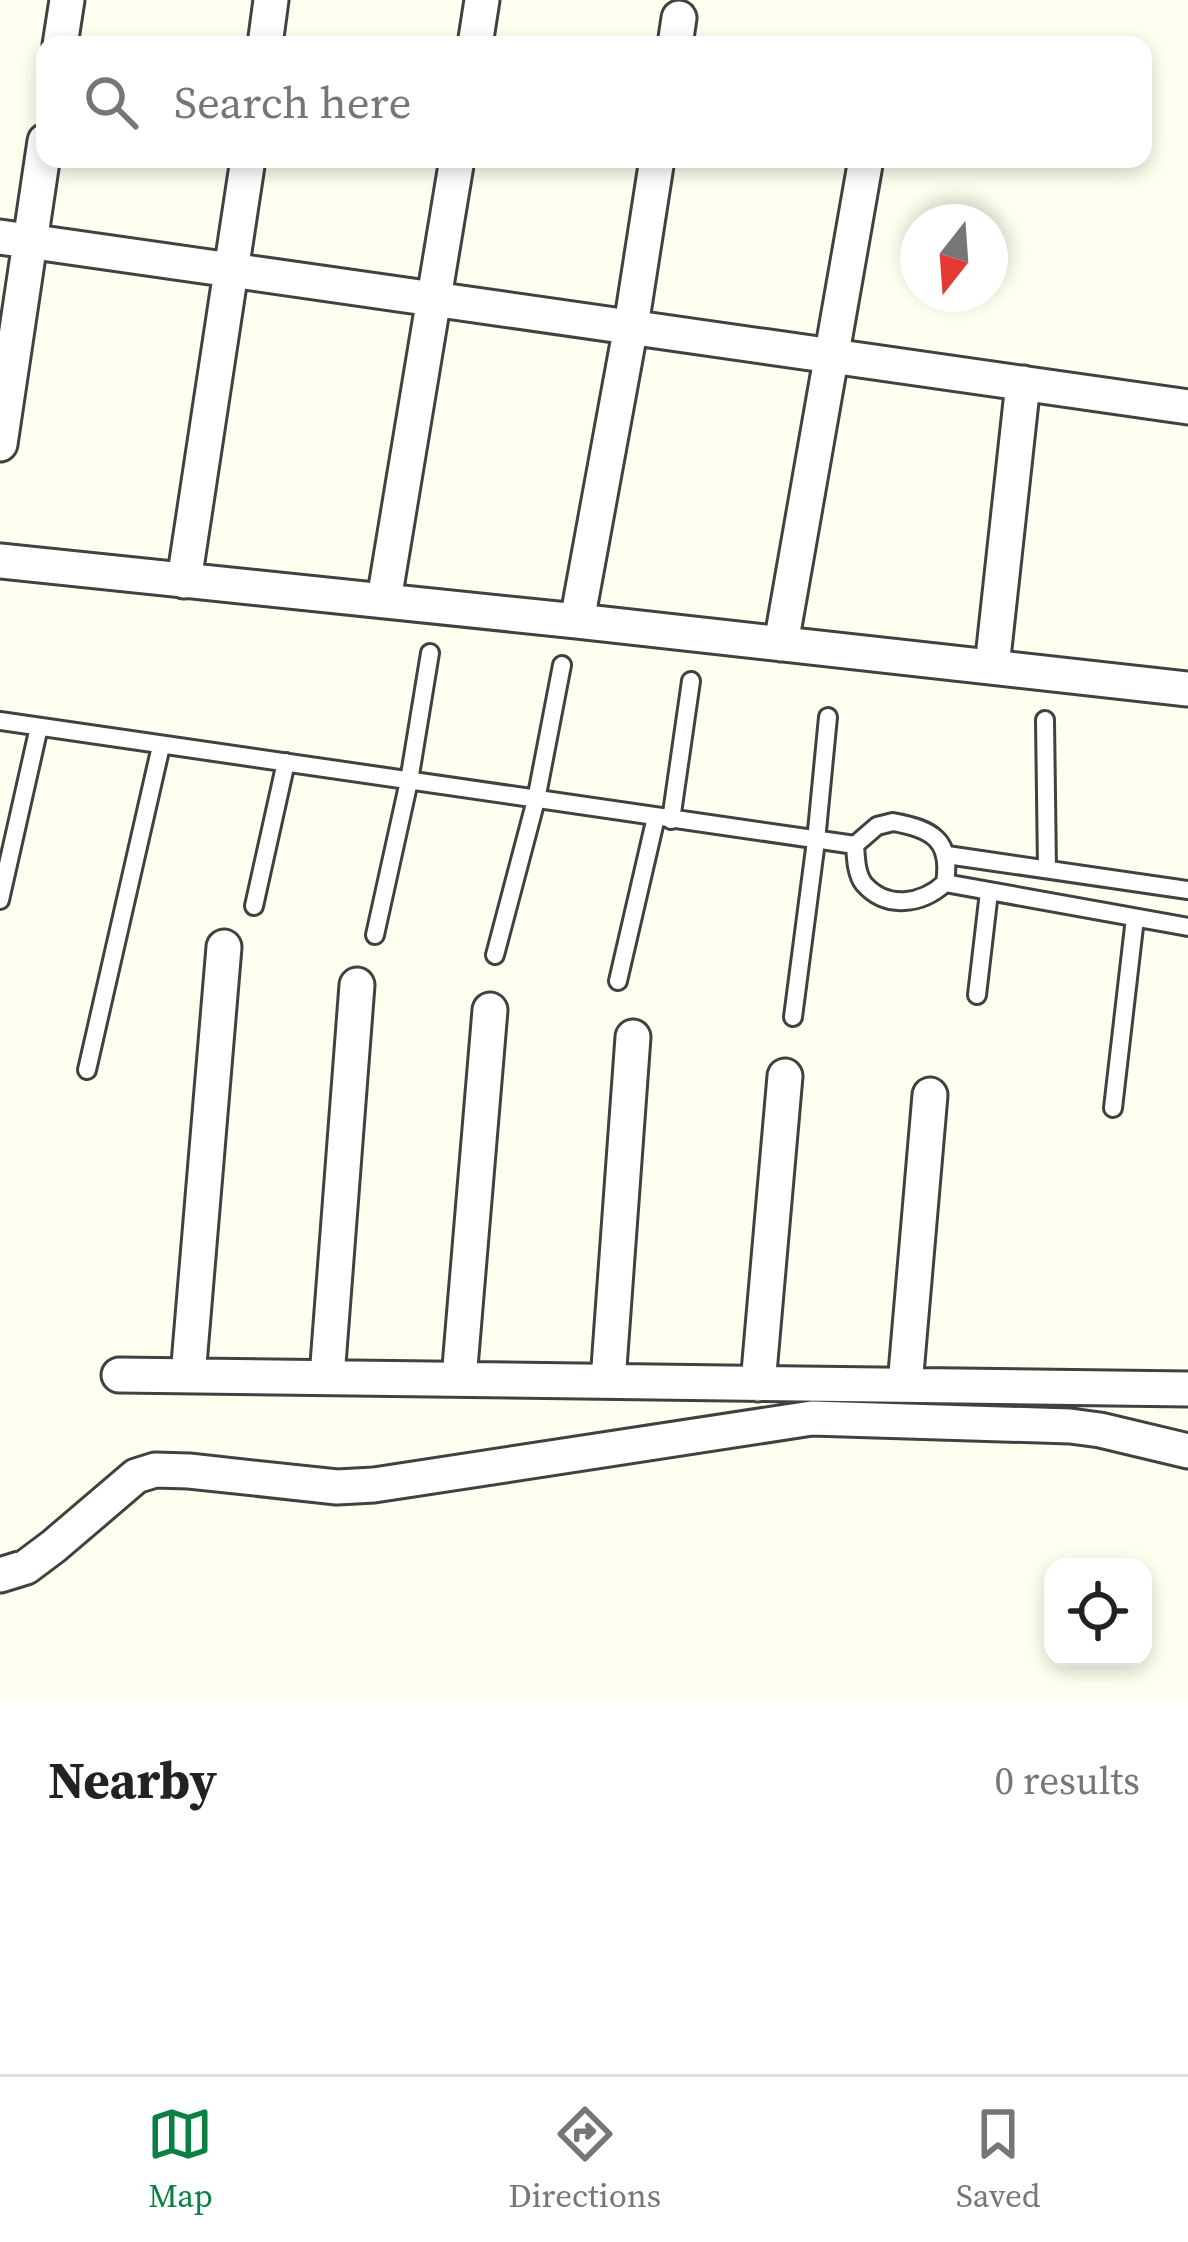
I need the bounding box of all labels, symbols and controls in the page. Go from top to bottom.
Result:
search box [36,36,1152,168]
icon: search [78,69,144,135]
text: Search here [174,71,411,133]
north arrow [900,204,1008,312]
map controls [1044,1558,1152,1666]
button: locate [1044,1558,1152,1666]
text: Nearby [48,1745,217,1815]
text: 0 results [995,1754,1140,1807]
tab: Map [147,2101,213,2218]
tab: Directions [508,2101,661,2218]
tab: Saved [956,2101,1041,2218]

